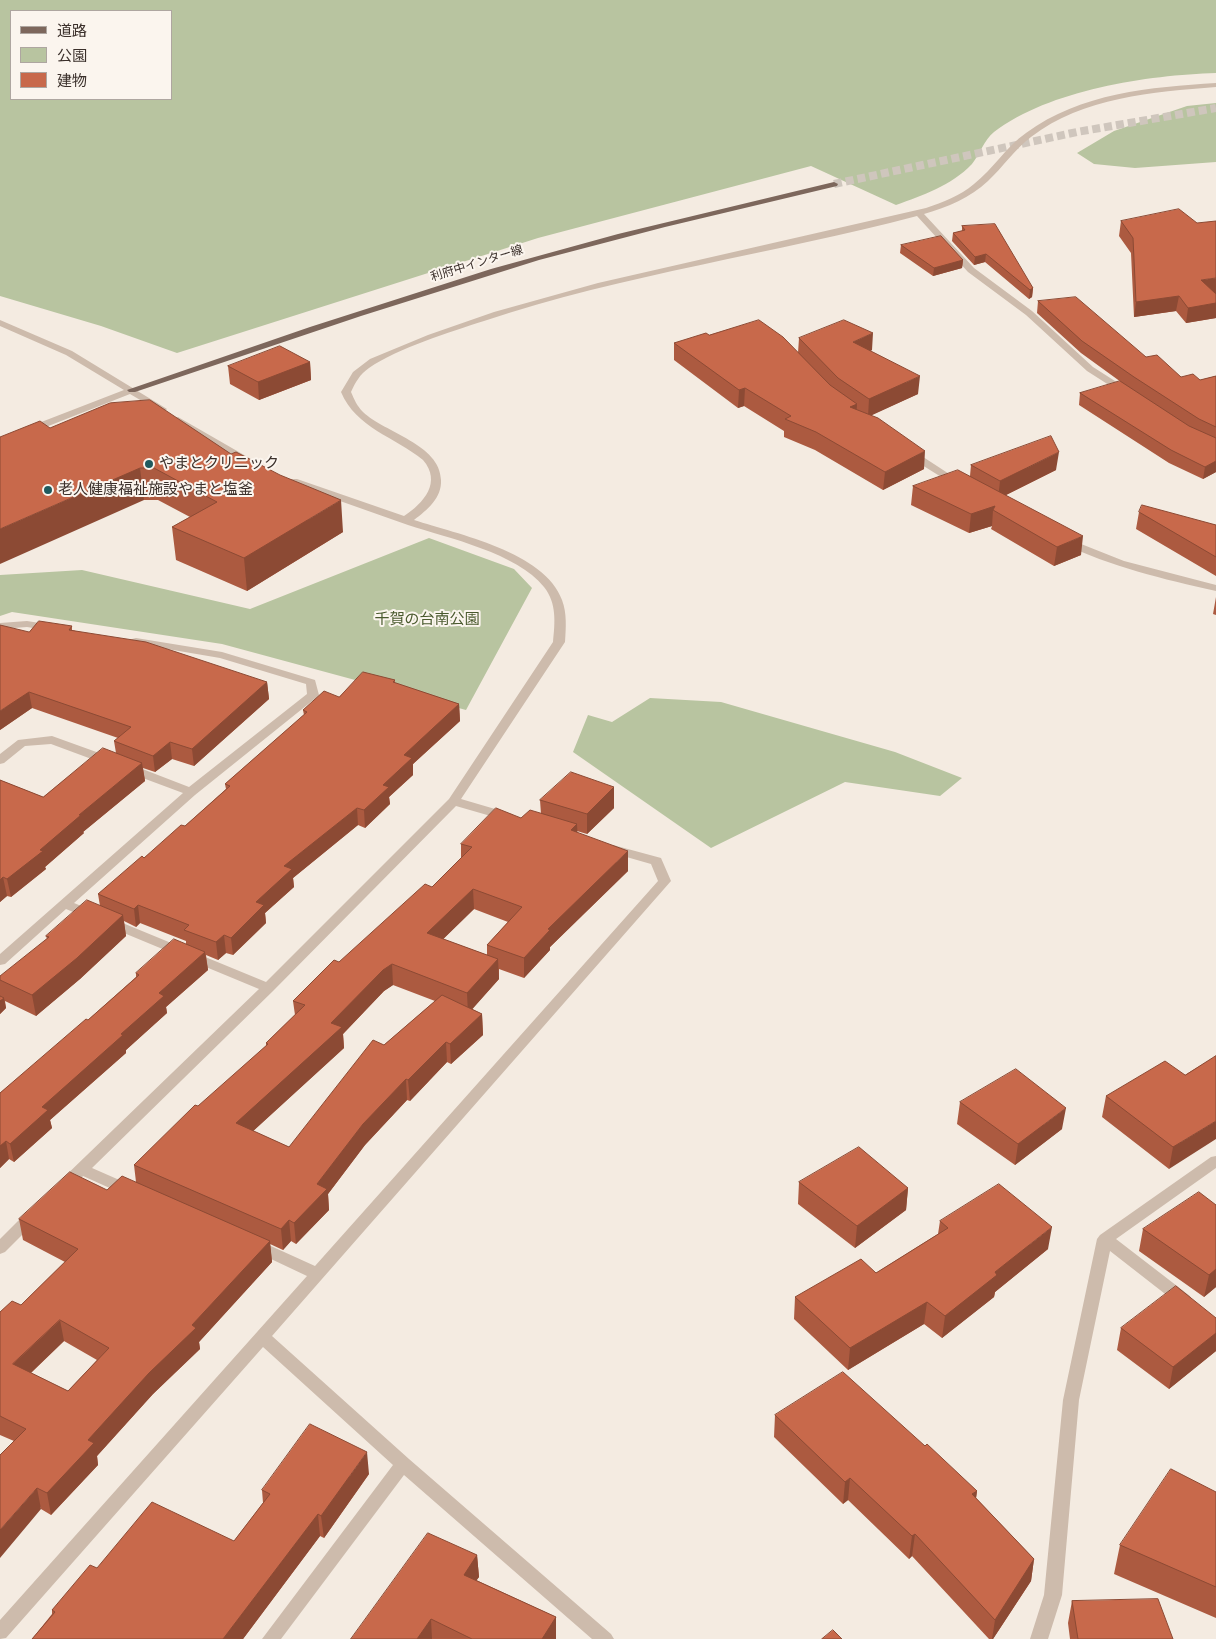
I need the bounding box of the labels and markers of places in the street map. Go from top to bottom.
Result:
place label: やまとクリニック [159,455,279,473]
marker: やまとクリニック [143,458,155,470]
place label: 老人健康福祉施設やまと塩釜 [58,481,253,499]
marker: 老人健康福祉施設やまと塩釜 [42,484,54,496]

